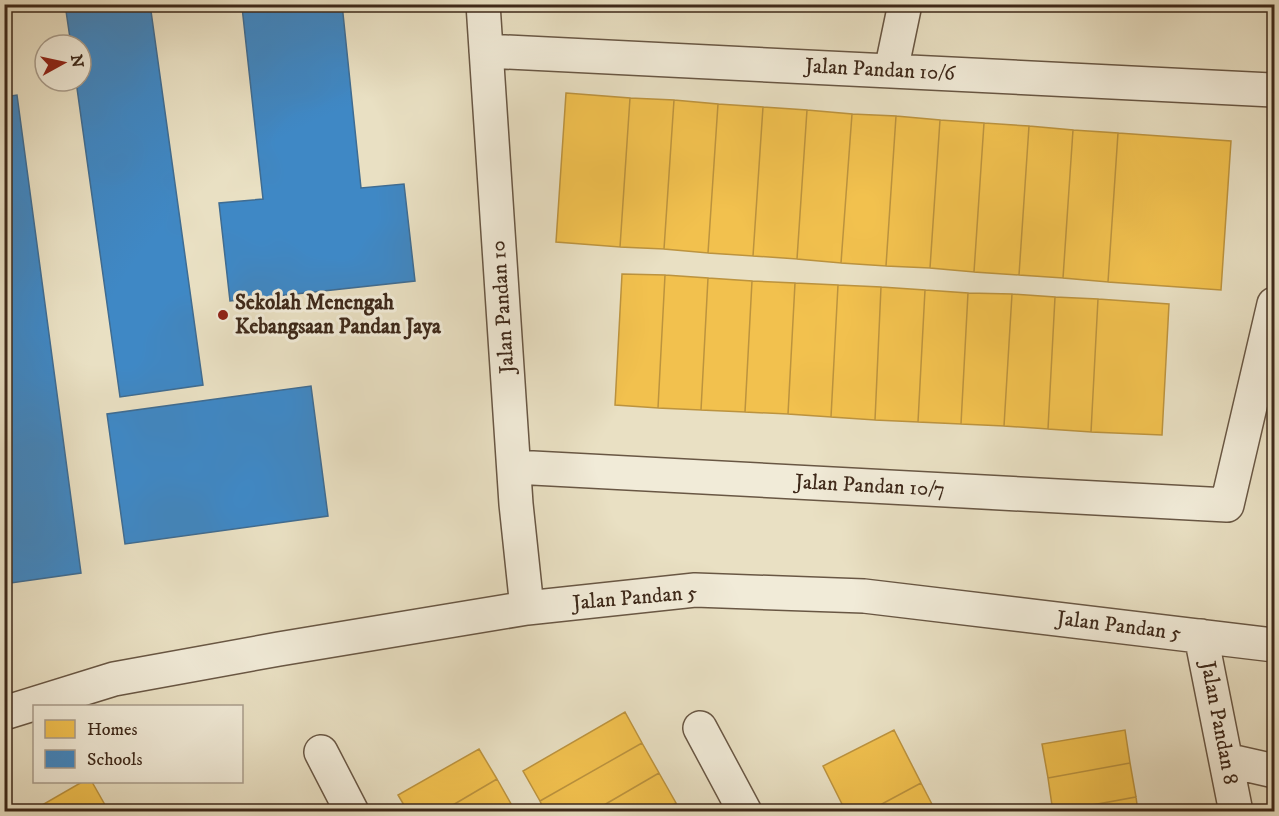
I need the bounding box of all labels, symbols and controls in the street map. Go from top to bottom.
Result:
north arrow [33,33,93,93]
text: N [66,53,88,69]
street label: Jalan Pandan 10/6 [802,53,957,87]
street label: Jalan Pandan 10 [485,240,521,376]
place label: Sekolah Menengah Kebangsaan Pandan Jaya [235,290,442,340]
marker: Sekolah Menengah Kebangsaan Pandan Jaya [216,308,230,322]
street label: Jalan Pandan 10/7 [792,469,946,503]
street label: Jalan Pandan 5 [570,580,698,617]
street label: Jalan Pandan 5 [1053,605,1183,647]
street label: Jalan Pandan 8 [1194,657,1244,787]
legend [33,705,243,783]
text: Homes [87,719,138,741]
text: Schools [87,749,142,771]

